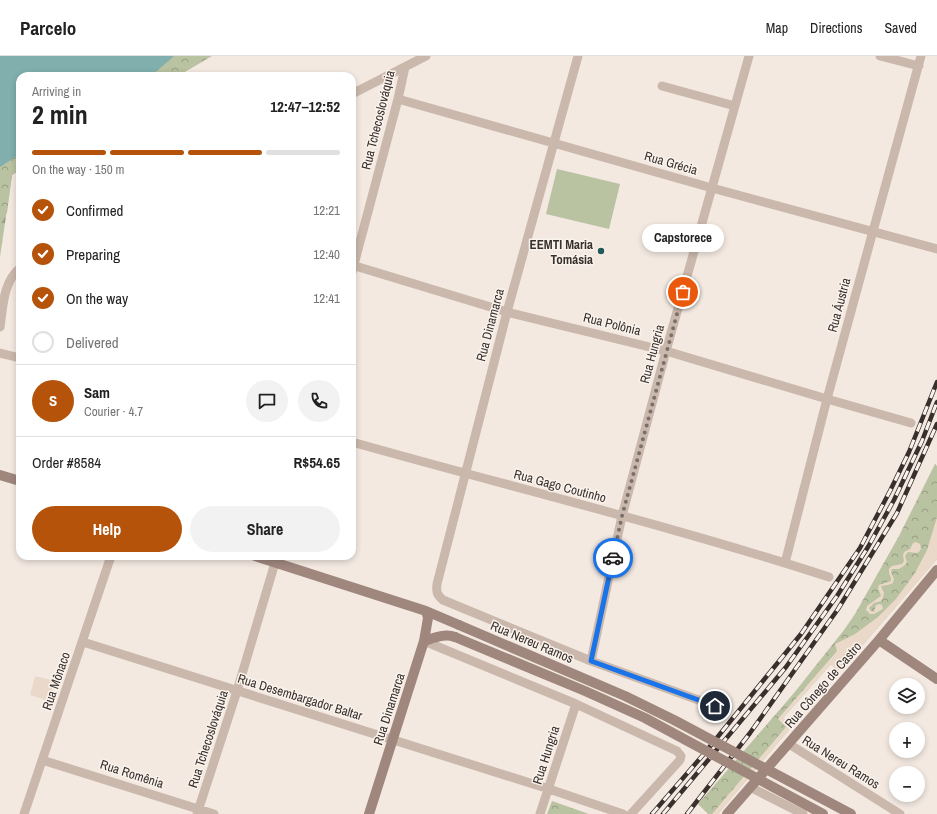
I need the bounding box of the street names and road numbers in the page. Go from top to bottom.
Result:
street label: Rua Tchecoslováquia [357,69,399,171]
street label: Rua Grécia [642,147,700,179]
street label: Rua Áustria [824,276,854,334]
street label: Rua Dinamarca [472,287,508,363]
street label: Rua Polônia [581,309,643,339]
street label: Rua Hungria [636,323,668,385]
street label: Rua Gago Coutinho [512,466,608,506]
street label: Rua Nereu Ramos [488,617,576,667]
street label: Rua Cônego de Castro [781,638,865,732]
street label: Rua Mônaco [38,650,74,712]
street label: Rua Desembargador Baltar [235,670,365,724]
street label: Rua Dinamarca [369,671,409,747]
street label: Rua Tchecoslováquia [184,688,232,790]
street label: Rua Hungria [529,724,563,786]
street label: Rua Nereu Ramos [799,731,883,793]
street label: Rua Romênia [98,756,166,792]

